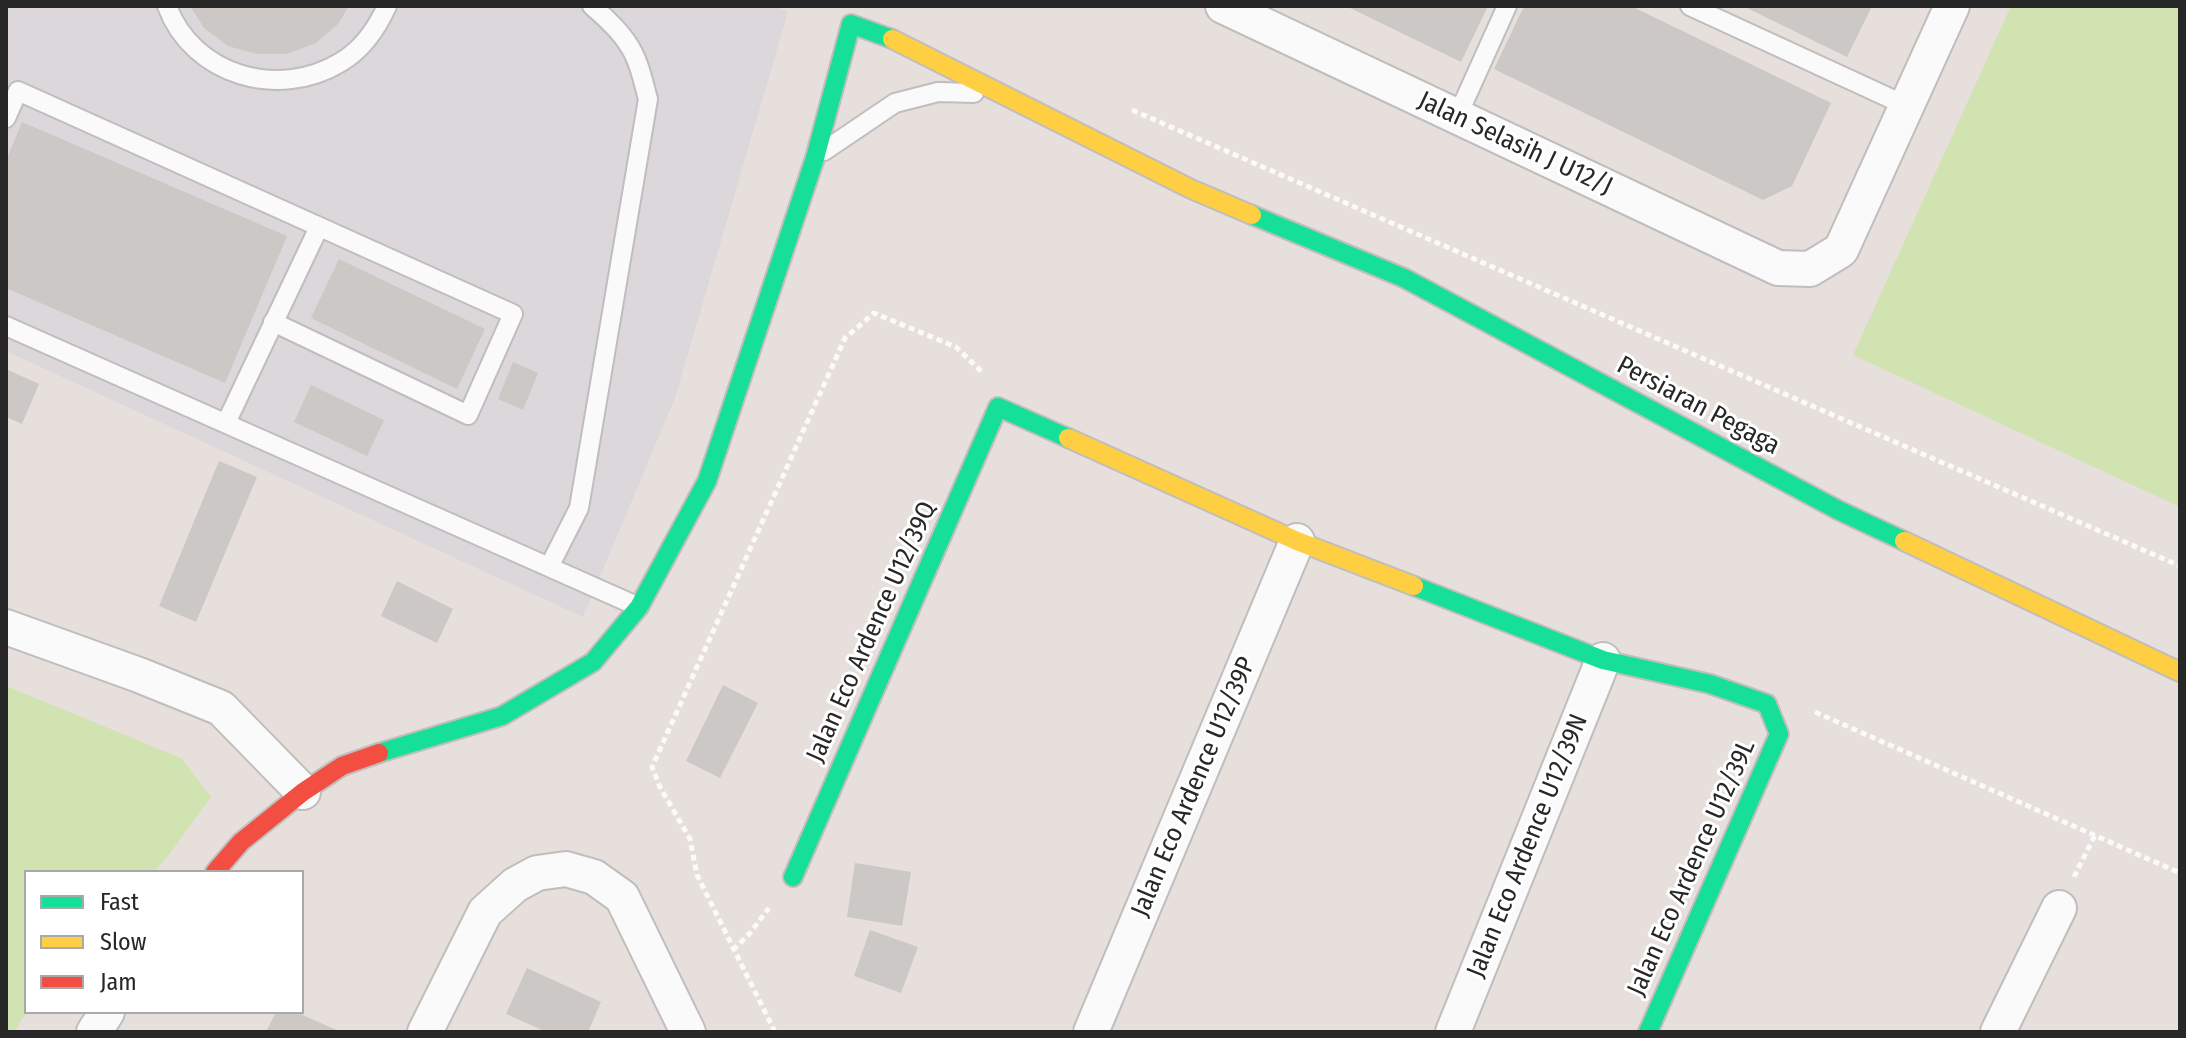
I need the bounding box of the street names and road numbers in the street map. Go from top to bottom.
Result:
street label: Jalan Selasih J U12/J [1413,85,1617,203]
street label: Persiaran Pegaga [1611,350,1785,462]
street label: Jalan Eco Ardence U12/39Q [800,497,944,767]
street label: Jalan Eco Ardence U12/39P [1125,652,1263,922]
street label: Jalan Eco Ardence U12/39N [1461,710,1595,982]
street label: Jalan Eco Ardence U12/39L [1621,735,1763,1001]

